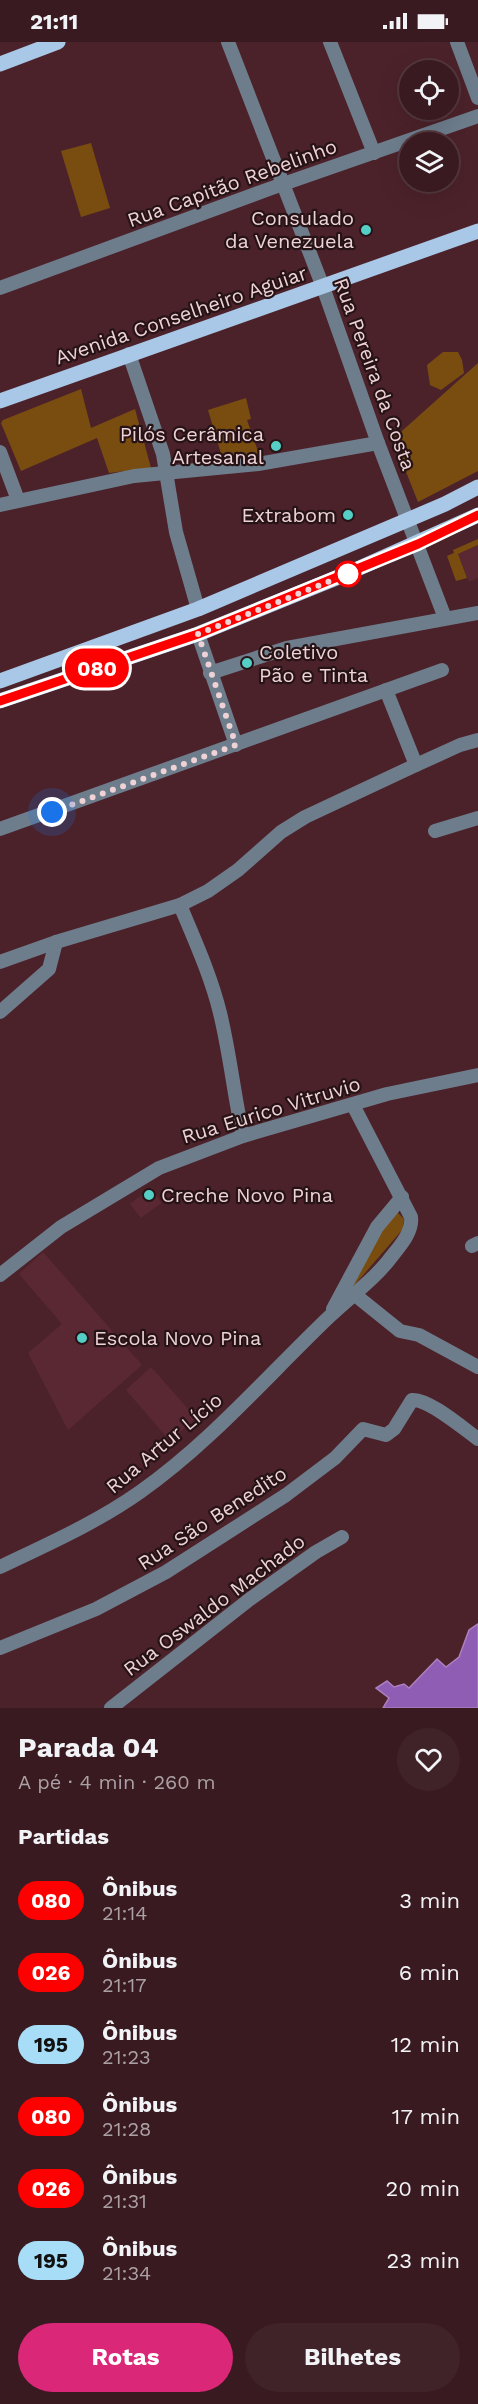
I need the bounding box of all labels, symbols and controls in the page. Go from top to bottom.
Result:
text: 21:11 [30,9,78,34]
map controls [399,60,459,192]
button: locate [399,60,459,120]
button: layers [399,132,459,192]
street label: Rua Capitão Rebelinho [124,134,340,232]
place label: Consulado da Venezuela [225,206,354,253]
marker: Consulado da Venezuela [359,223,373,237]
street label: Avenida Conselheiro Aguiar [52,261,310,369]
street label: Rua Pereira da Costa [329,274,421,474]
place label: Pilós Cerâmica Artesanal [120,422,264,469]
marker: Pilós Cerâmica Artesanal [269,439,283,453]
place label: Extrabom [241,503,336,527]
marker: Extrabom [341,508,355,522]
unlabelled marker [335,561,361,587]
place label: Coletivo Pão e Tinta [259,640,368,687]
line badge: 080 [63,648,132,688]
text: 080 [77,656,117,681]
marker: Coletivo Pão e Tinta [240,656,254,670]
your location [37,797,67,827]
street label: Rua Eurico Vitruvio [179,1071,363,1149]
place label: Creche Novo Pina [161,1183,333,1207]
marker: Creche Novo Pina [142,1188,156,1202]
place label: Escola Novo Pina [94,1326,261,1350]
marker: Escola Novo Pina [75,1331,89,1345]
street label: Rua Artur Lício [101,1387,227,1499]
street label: Rua São Benedito [133,1461,291,1575]
street label: Rua Oswaldo Machado [119,1529,309,1681]
button: heart [397,1728,460,1791]
text: Parada 04 [18,1731,159,1764]
text: A pé · 4 min · 260 m [18,1770,216,1794]
text: Partidas [18,1824,109,1849]
text: Ônibus [102,1876,177,1901]
text: 080 [31,1888,71,1913]
text: 3 min [399,1888,460,1913]
text: 21:14 [102,1901,147,1925]
text: Ônibus [102,1948,177,1973]
text: 026 [32,1960,70,1985]
text: 6 min [399,1960,460,1985]
text: 21:17 [102,1973,146,1997]
text: Ônibus [102,2020,177,2045]
text: 195 [34,2032,68,2057]
text: 12 min [391,2032,460,2057]
text: 21:23 [102,2045,151,2069]
text: Ônibus [102,2092,177,2117]
text: 080 [31,2104,71,2129]
text: 17 min [392,2104,460,2129]
text: 21:28 [102,2117,151,2141]
text: Ônibus [102,2164,177,2189]
text: 026 [32,2176,70,2201]
text: 20 min [386,2176,460,2201]
text: 21:31 [102,2189,147,2213]
text: Ônibus [102,2236,177,2261]
text: 195 [34,2248,68,2273]
text: 23 min [386,2248,460,2273]
text: 21:34 [102,2261,151,2285]
button: Rotas [18,2323,233,2392]
button: Bilhetes [245,2323,460,2392]

